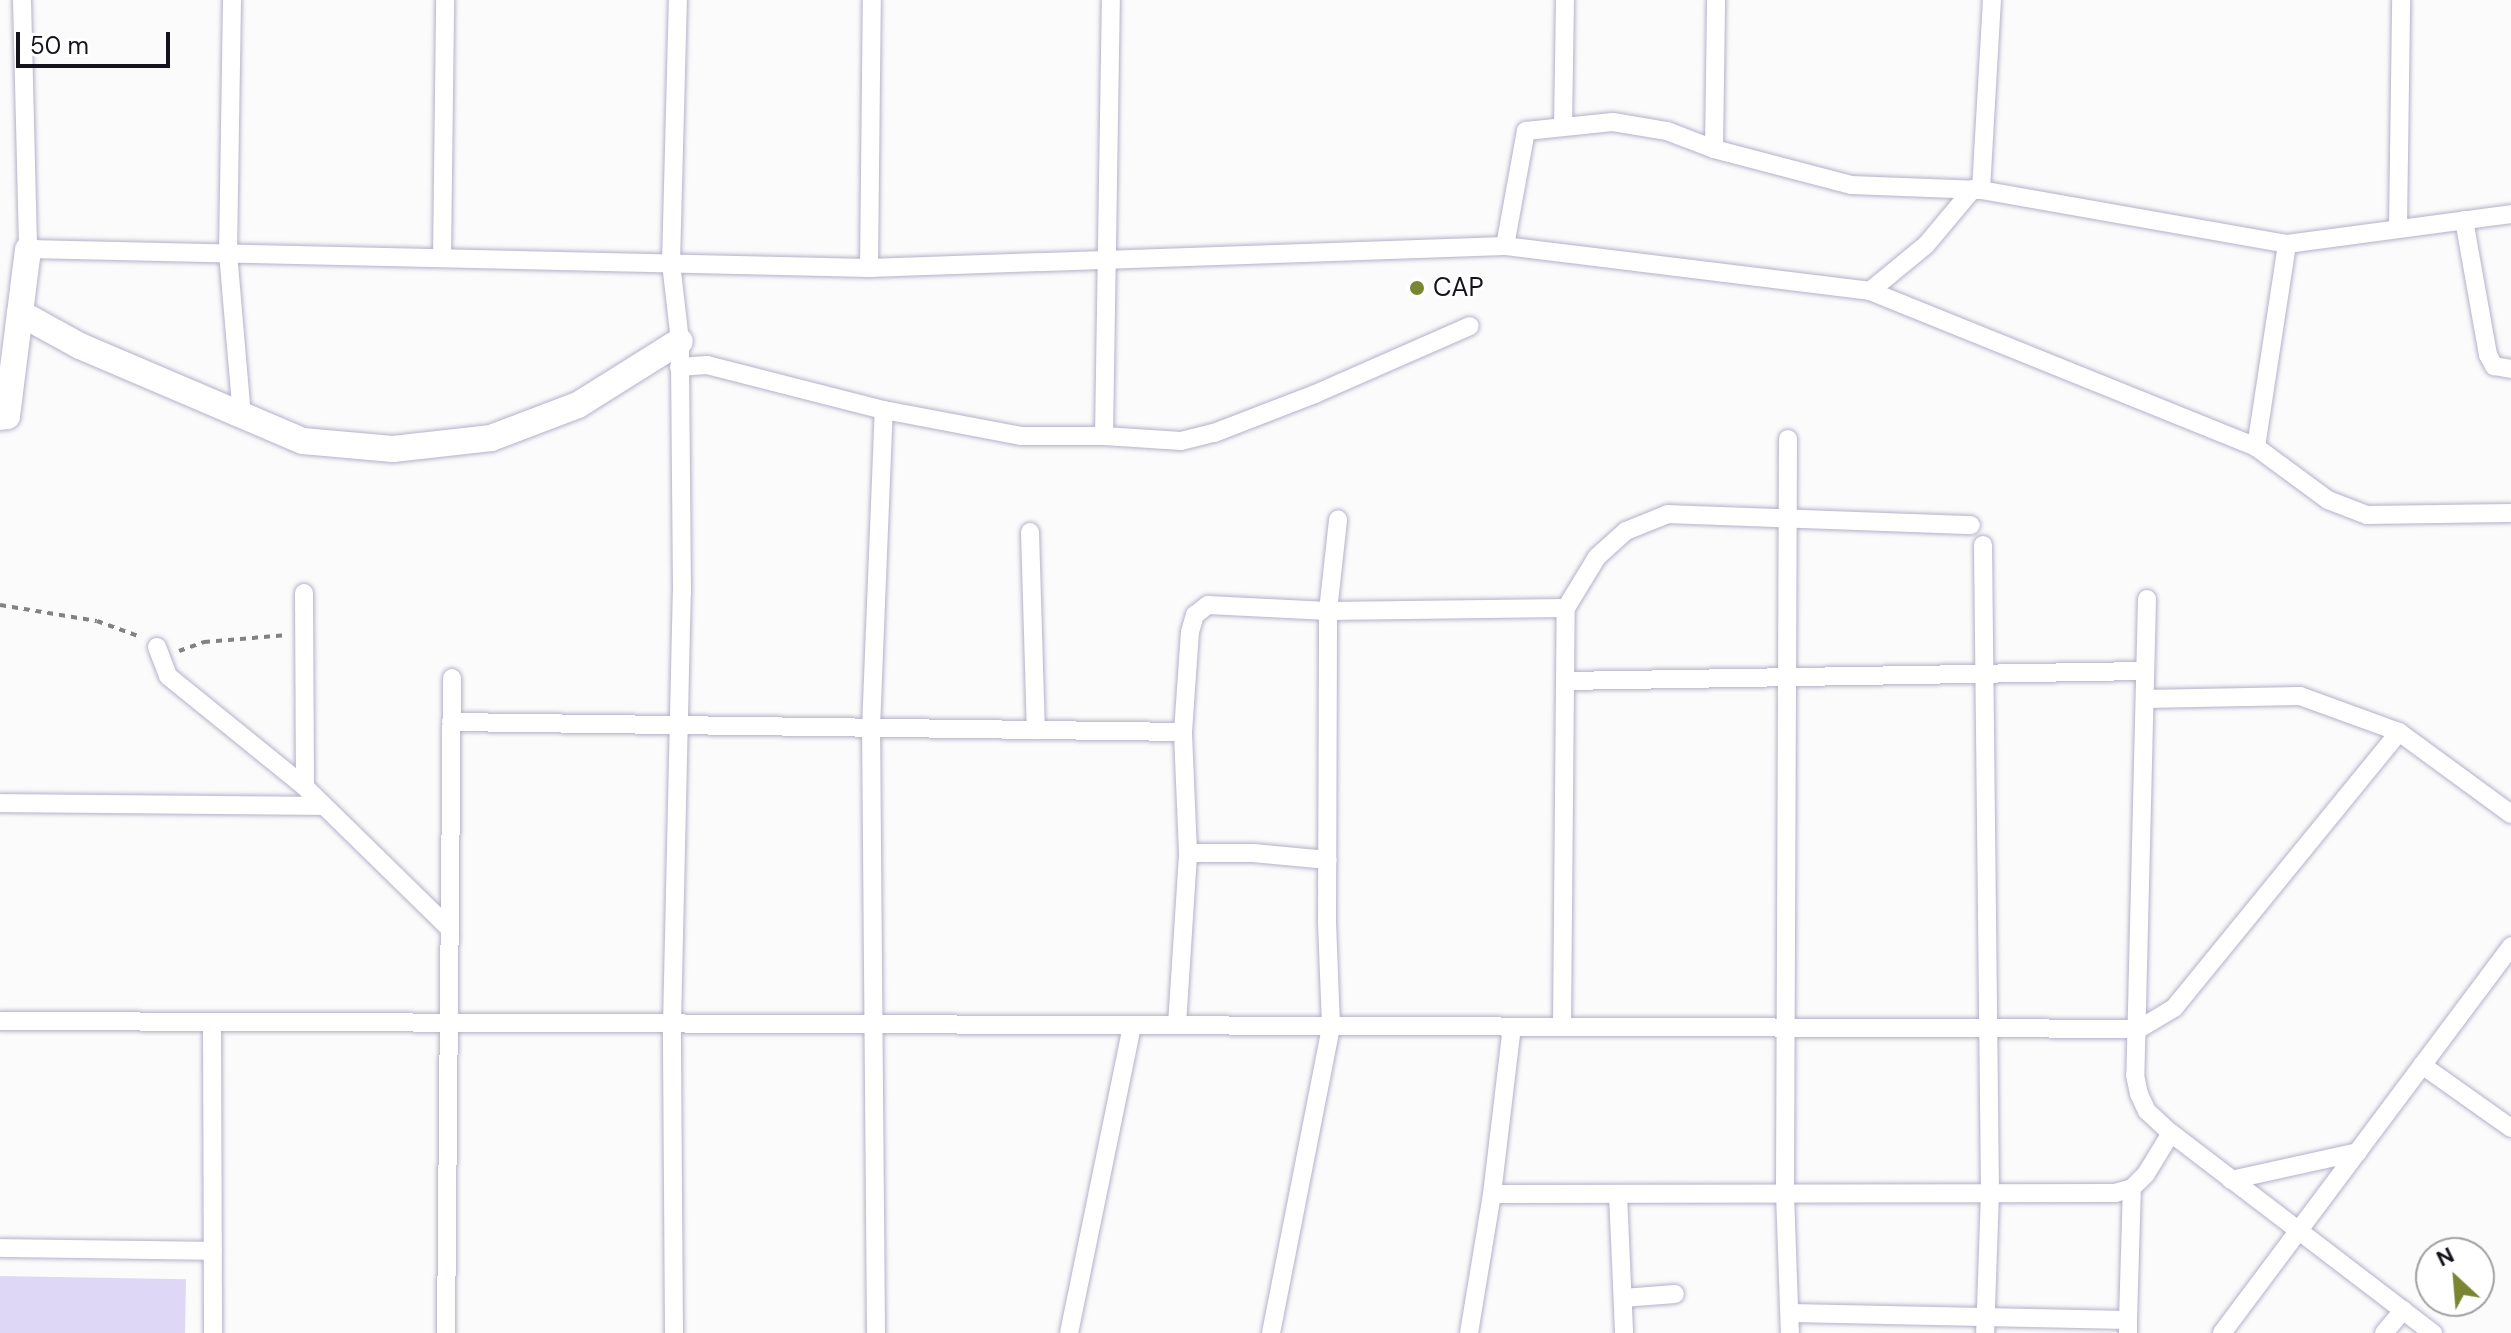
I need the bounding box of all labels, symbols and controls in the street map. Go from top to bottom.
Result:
scale bar [20,16,174,66]
text: 50 m [30,30,89,61]
place label: CAP [1433,272,1484,304]
marker: CAP [1408,279,1426,297]
north arrow [2415,1237,2495,1317]
text: N [2432,1240,2459,1273]

